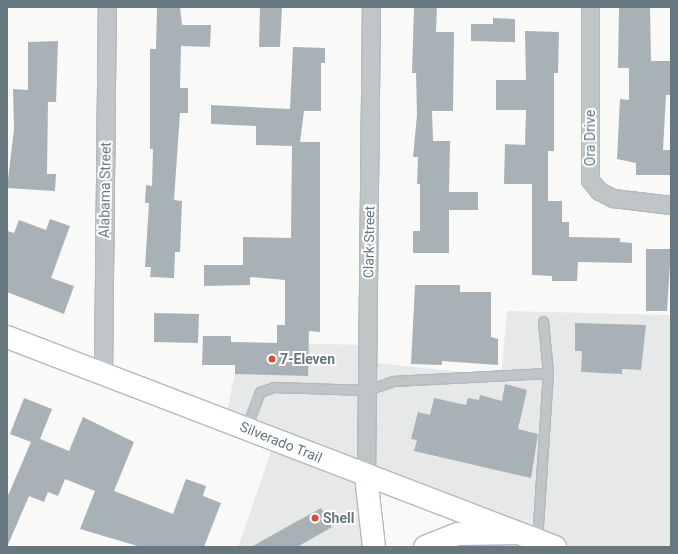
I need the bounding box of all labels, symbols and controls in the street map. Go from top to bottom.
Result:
street label: Ora Drive [582,110,598,166]
street label: Alabama Street [96,142,114,238]
street label: Clark Street [360,206,378,278]
place label: 7-Eleven [280,351,335,367]
marker: 7-Eleven [267,354,277,364]
street label: Silverado Trail [237,418,325,466]
place label: Shell [323,510,354,526]
marker: Shell [310,513,320,523]

